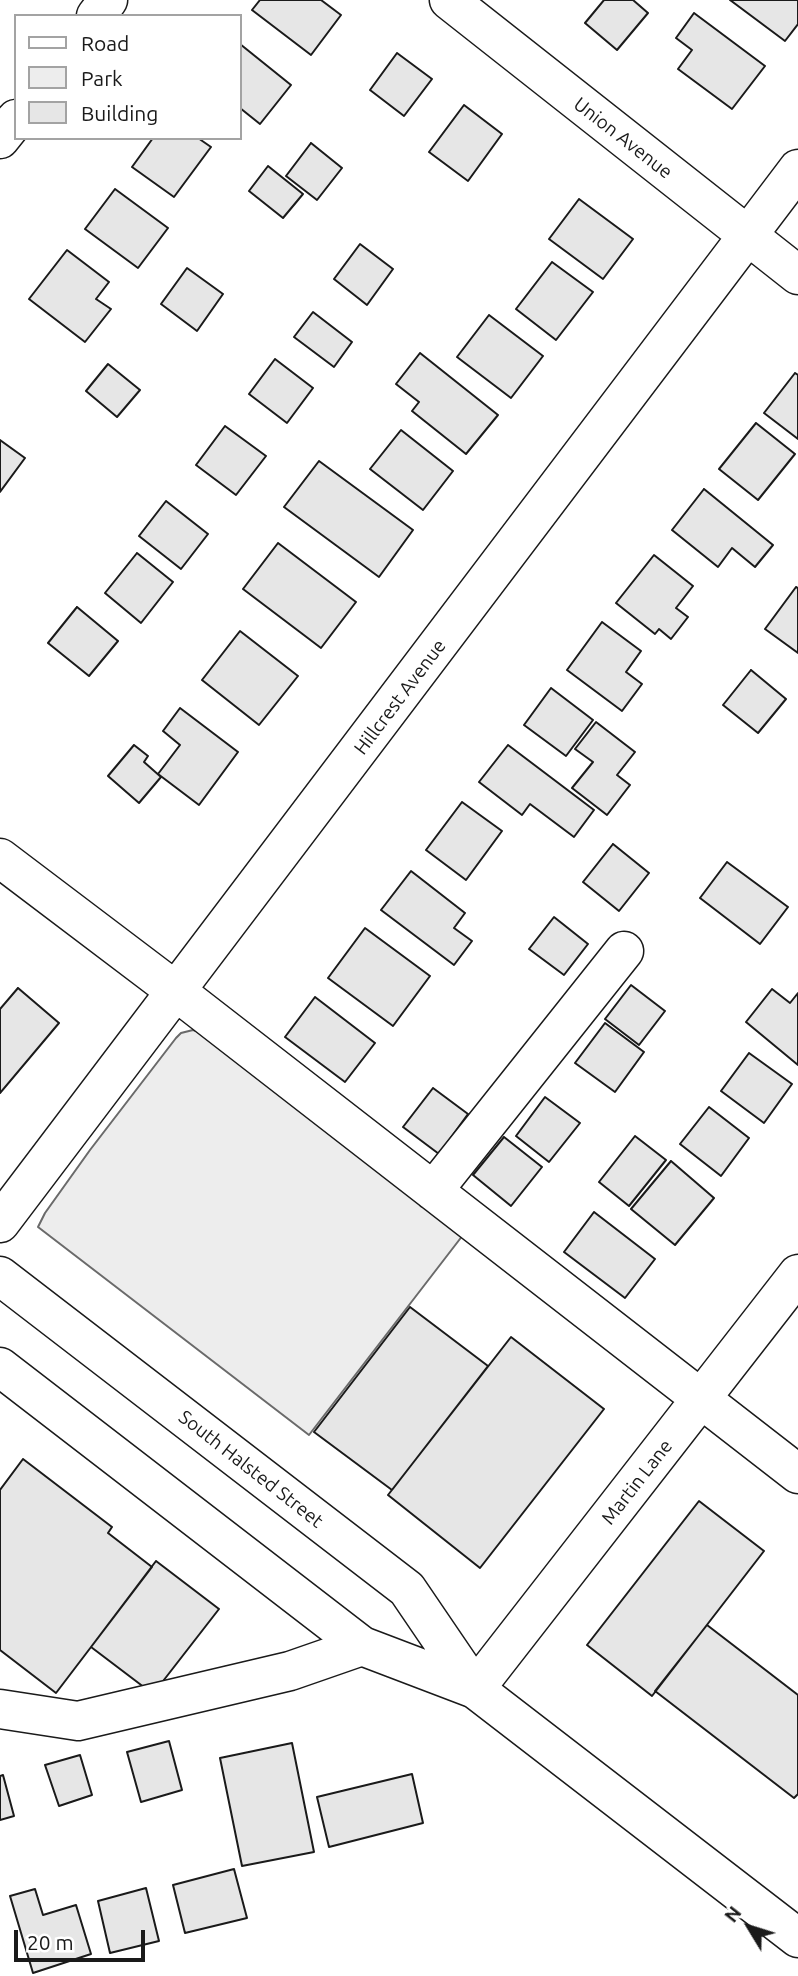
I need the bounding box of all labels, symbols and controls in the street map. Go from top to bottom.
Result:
legend [14,14,242,140]
text: Road [81,31,129,55]
text: Park [81,66,123,90]
street label: Union Avenue [569,92,677,184]
text: Building [81,101,158,125]
street label: Hillcrest Avenue [349,635,451,759]
street label: South Halsted Street [174,1405,328,1533]
street label: Martin Lane [597,1435,677,1529]
north arrow [714,1892,784,1962]
text: N [719,1902,745,1926]
scale bar [18,1916,149,1960]
text: 20 m [27,1930,74,1954]

